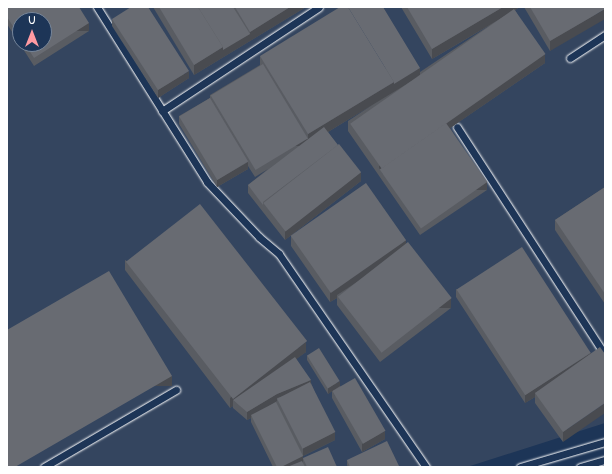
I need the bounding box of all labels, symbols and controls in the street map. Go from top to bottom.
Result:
north arrow [12,12,52,52]
text: U [28,14,36,27]

